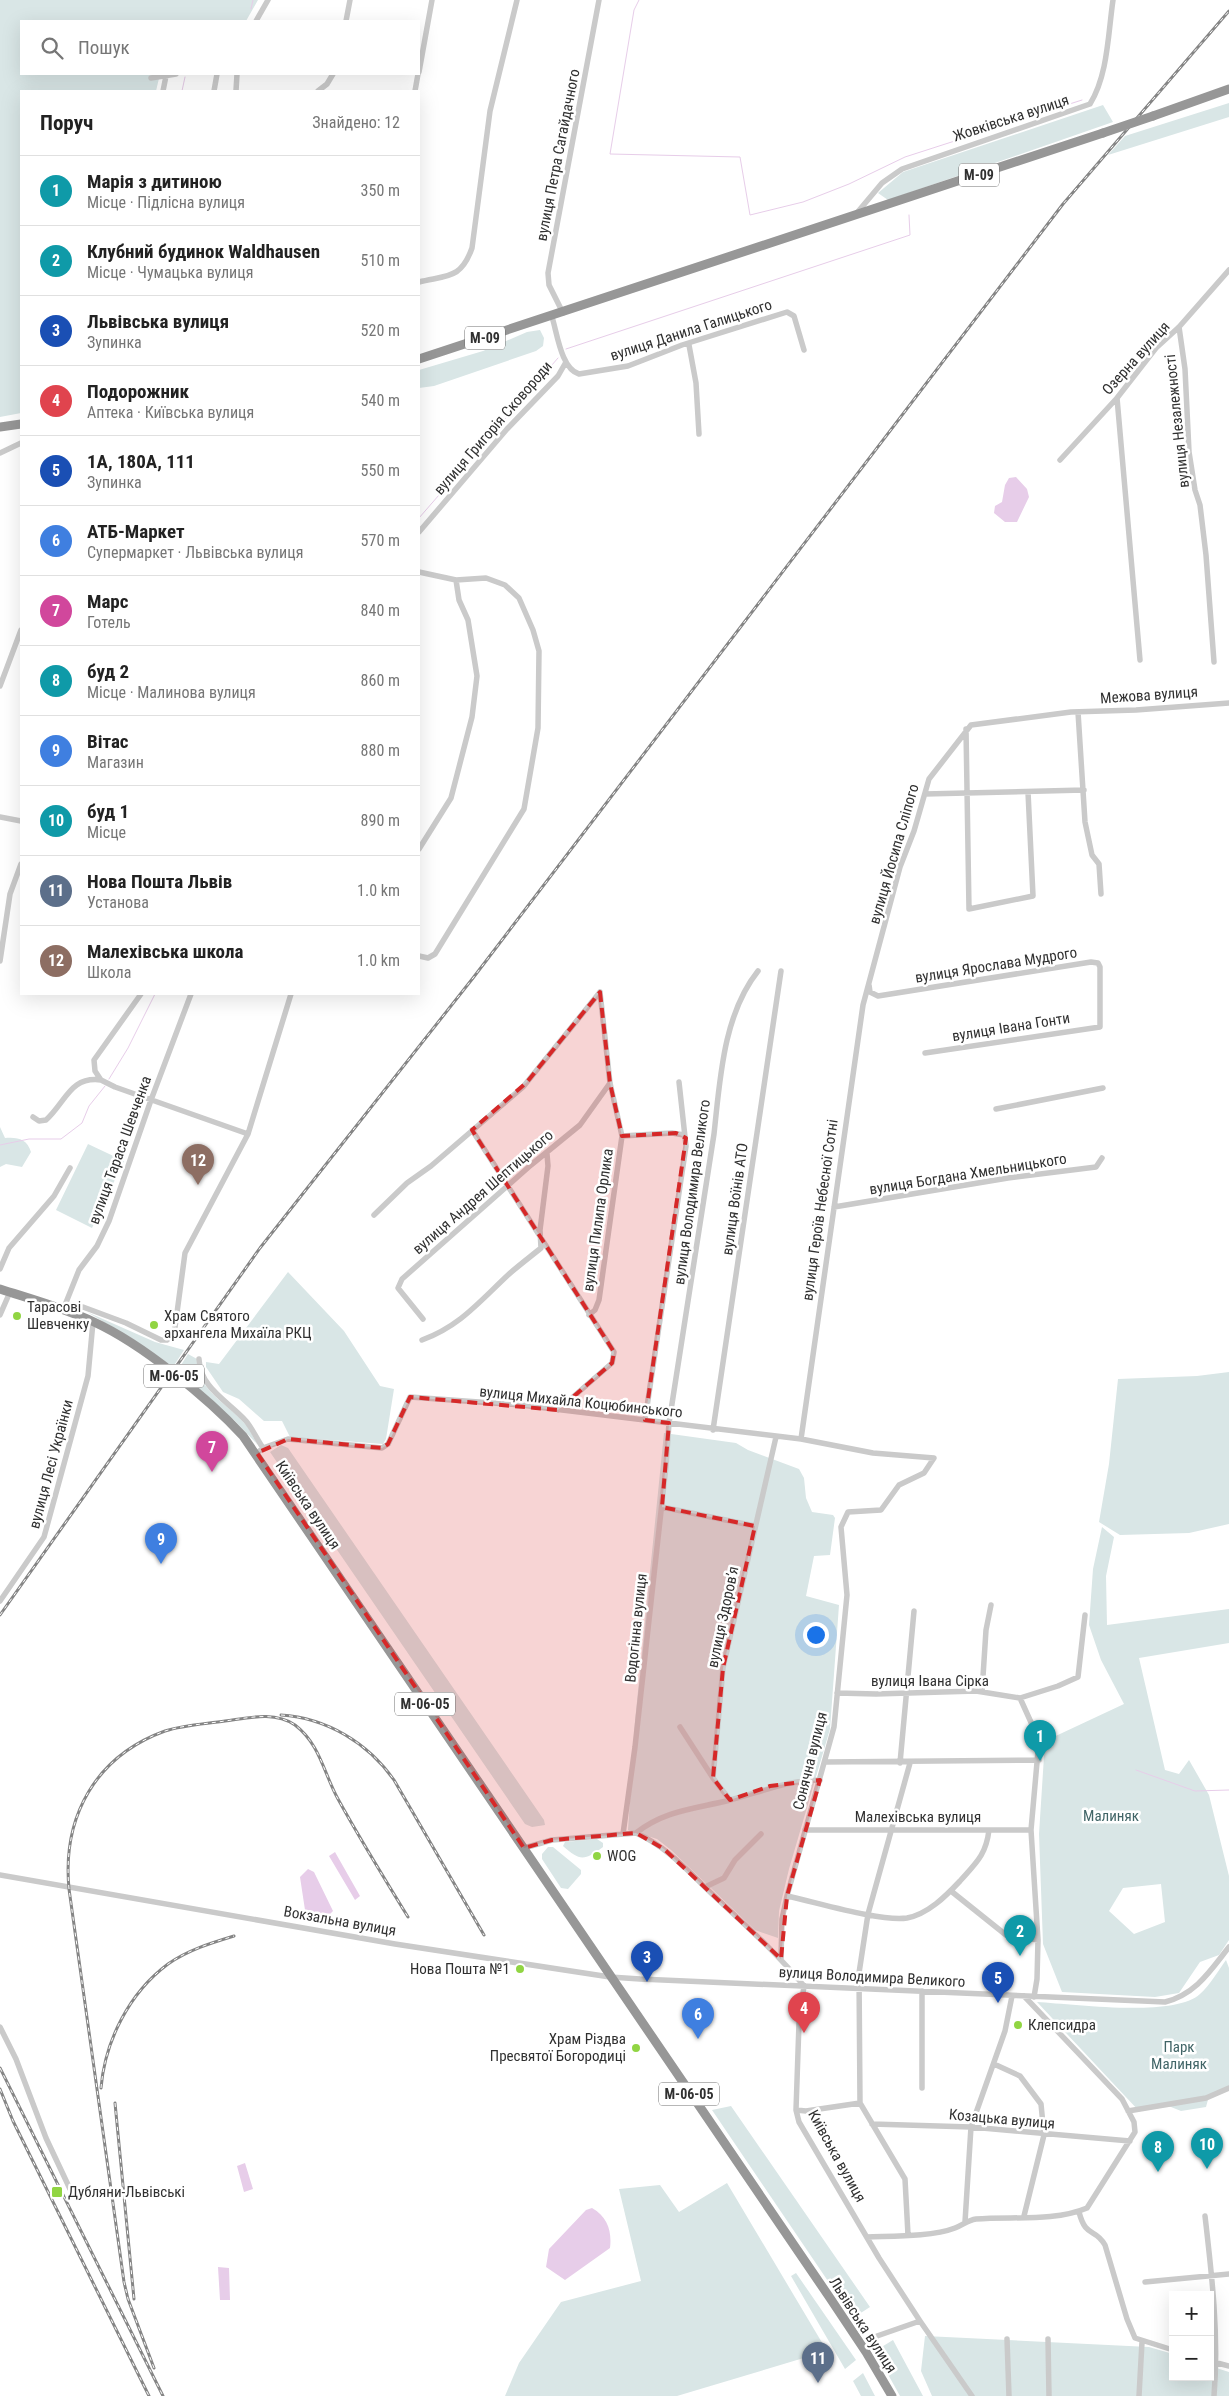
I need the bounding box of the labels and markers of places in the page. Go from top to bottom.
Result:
pin: 12 [182,1144,214,1185]
place label: Тарасові Шевченку [27,1298,89,1333]
place label: Храм Святого архангела Михаїла РКЦ [164,1307,312,1342]
marker: Тарасові Шевченку [11,1310,23,1322]
marker: Храм Святого архангела Михаїла РКЦ [148,1319,160,1331]
pin: 7 [196,1431,228,1472]
pin: 9 [145,1523,177,1564]
pin: 1 [1024,1720,1056,1761]
place label: WOG [607,1847,636,1865]
marker: WOG [591,1850,603,1862]
pin: 2 [1004,1915,1036,1956]
pin: 3 [631,1941,663,1982]
place label: Нова Пошта №1 [410,1960,510,1978]
pin: 5 [982,1962,1014,2003]
marker: Нова Пошта №1 [514,1963,526,1975]
pin: 4 [788,1992,820,2033]
pin: 6 [682,1998,714,2039]
place label: Клепсидра [1028,2016,1096,2034]
marker: Клепсидра [1012,2019,1024,2031]
place label: Храм Різдва Пресвятої Богородиці [490,2030,626,2065]
marker: Храм Різдва Пресвятої Богородиці [630,2042,642,2054]
pin: 10 [1191,2128,1223,2169]
pin: 8 [1142,2131,1174,2172]
place label: Дубляни-Львівські [68,2183,185,2201]
marker: Дубляни-Львівські [50,2185,64,2199]
pin: 11 [802,2342,834,2383]

